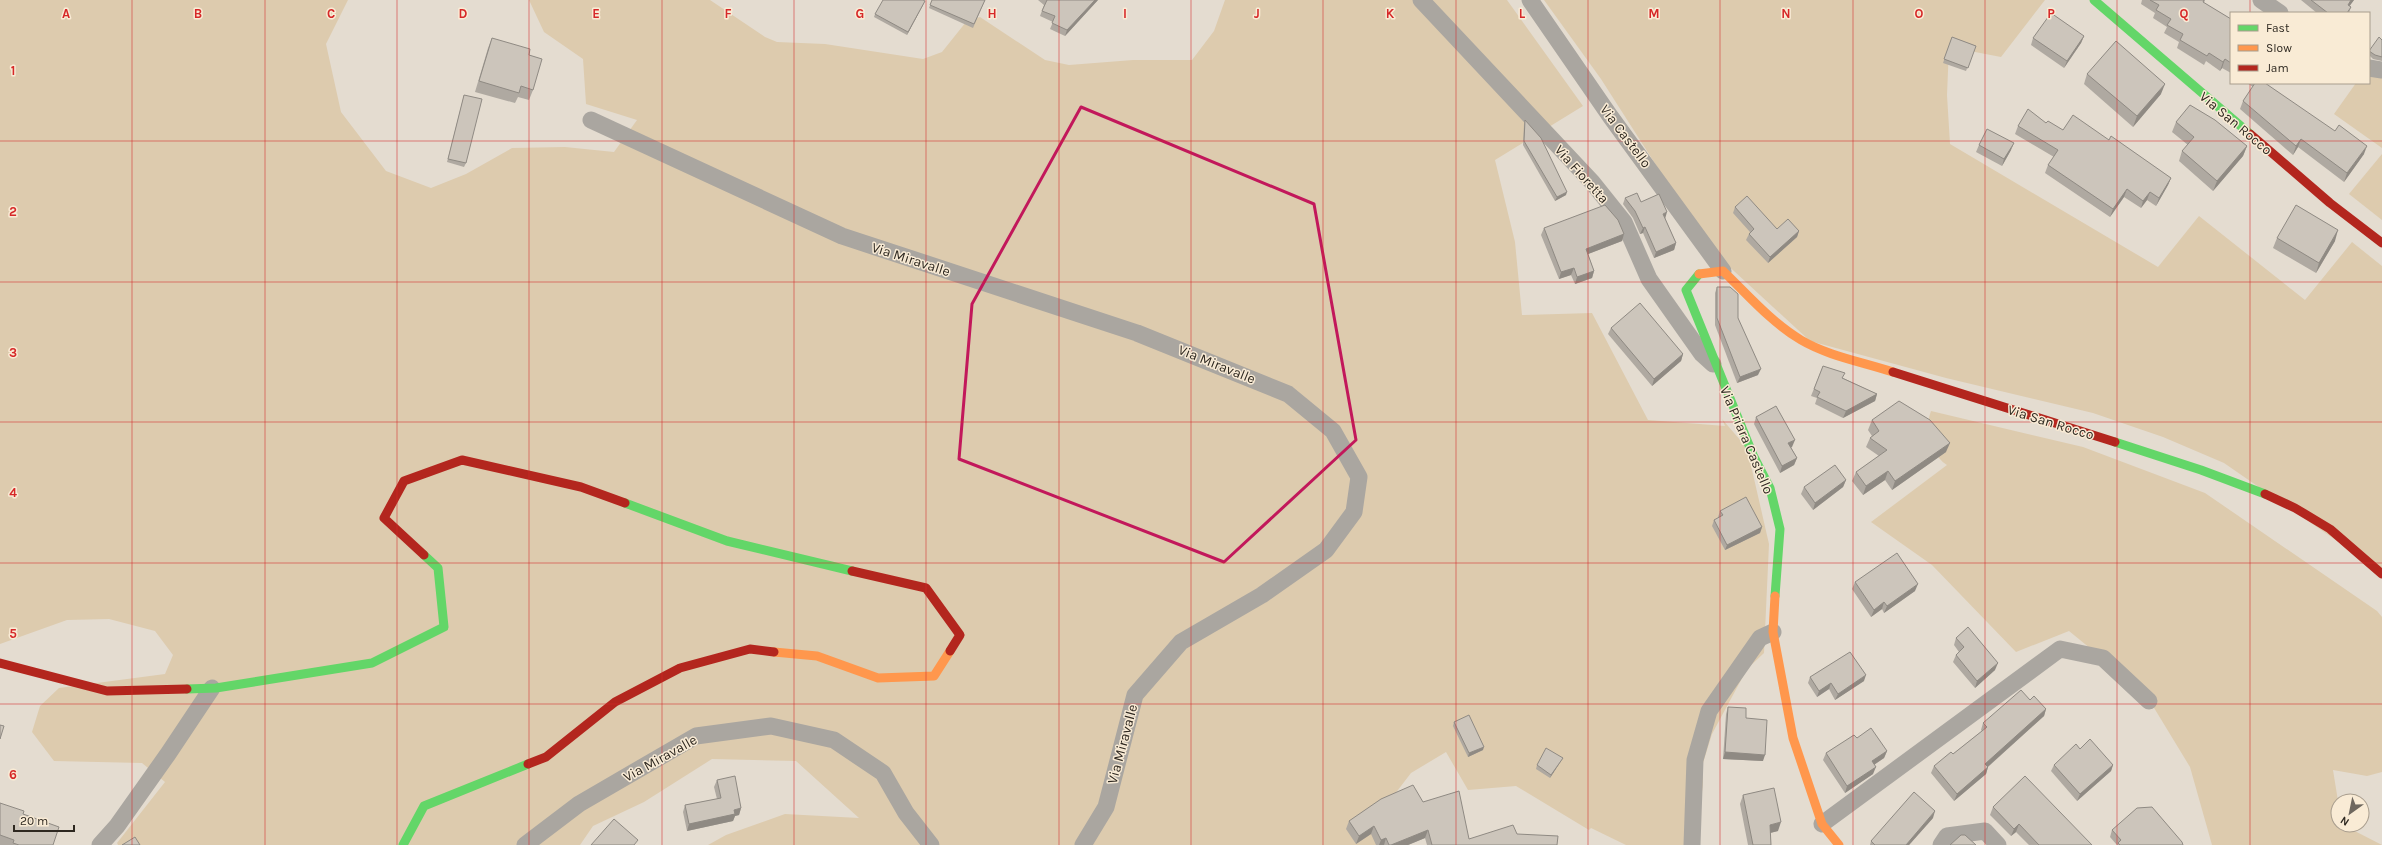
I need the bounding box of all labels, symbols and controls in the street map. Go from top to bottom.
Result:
text: A [62,6,70,21]
text: B [194,6,202,21]
text: C [327,6,335,21]
text: D [459,6,468,21]
text: E [592,6,600,21]
text: F [724,6,732,21]
text: G [856,6,864,21]
text: H [987,6,997,21]
text: I [1123,6,1127,21]
text: J [1254,6,1260,21]
text: K [1386,6,1395,21]
text: L [1519,6,1526,21]
text: M [1648,6,1660,21]
text: N [1781,6,1791,21]
text: O [1915,6,1924,21]
text: P [2047,6,2055,21]
text: Q [2180,6,2189,21]
legend [2230,12,2370,84]
text: Fast [2266,21,2290,35]
text: Slow [2266,41,2292,55]
text: Jam [2266,61,2289,75]
text: 1 [11,63,15,78]
street label: Via San Rocco [2196,88,2275,159]
street label: Via Castello [1596,101,1655,171]
street label: Via Fioretta [1551,142,1612,207]
text: 2 [9,204,17,219]
street label: Via Miravalle [869,239,952,280]
street label: Via Miravalle [1176,341,1258,388]
text: 3 [9,345,17,360]
street label: Via Priara Castello [1716,384,1777,497]
street label: Via San Rocco [2006,401,2096,444]
text: 4 [9,485,17,500]
text: 5 [9,626,17,641]
street label: Via Miravalle [1104,702,1141,786]
street label: Via Miravalle [620,731,700,786]
text: 6 [9,767,17,782]
north arrow [2330,793,2370,833]
scale bar [14,807,74,833]
text: N [2338,813,2352,829]
text: 20 m [20,814,48,828]

